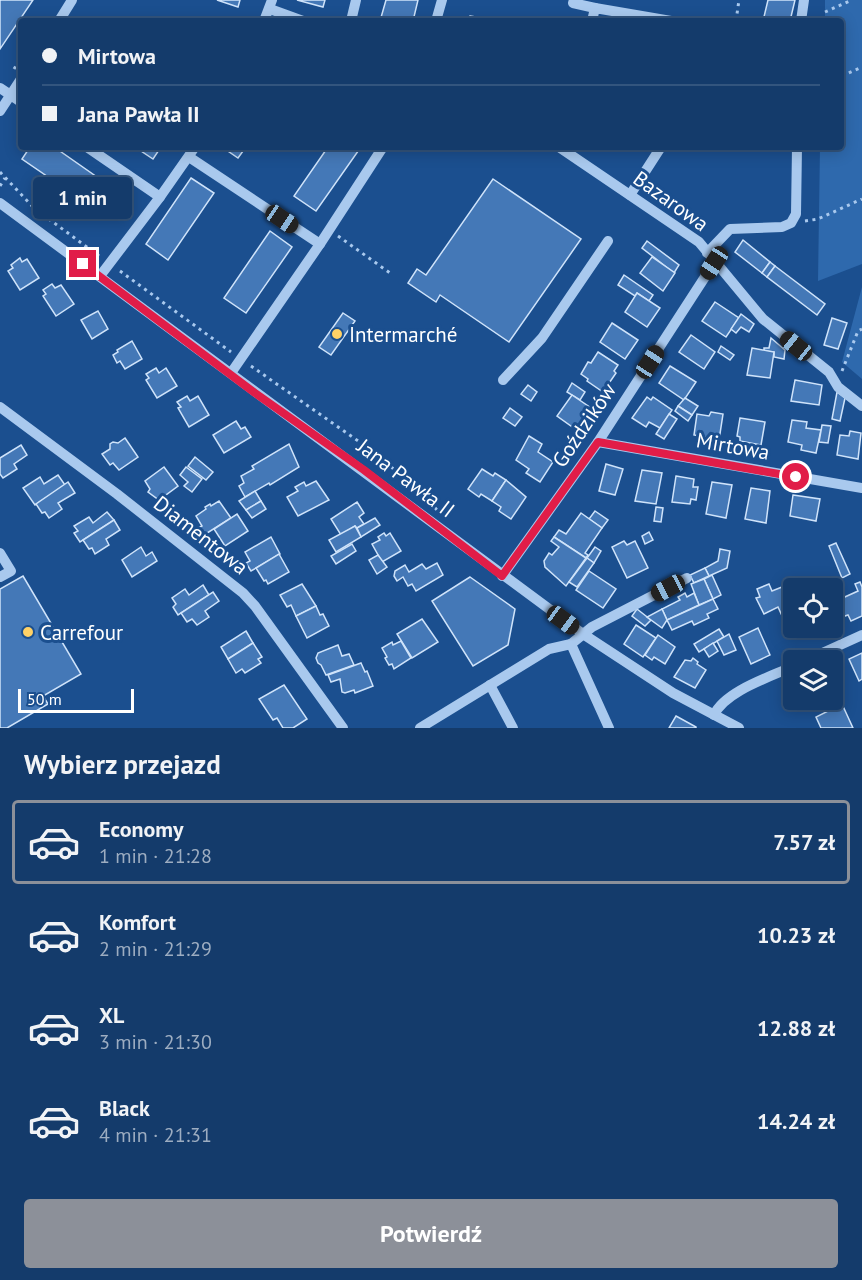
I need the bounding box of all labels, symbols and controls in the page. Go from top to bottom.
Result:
text: Mirtowa [78,42,156,70]
text: Jana Pawła II [78,100,200,128]
street label: Bazarowa [628,165,714,237]
callout: 1 min [34,177,132,219]
text: 1 min [58,185,107,211]
car [262,201,302,237]
car [697,243,731,283]
route end [69,250,96,277]
place label: Intermarché [349,321,458,348]
marker: Intermarché [330,327,344,341]
car [776,328,816,364]
car [633,342,667,382]
street label: Goździków [546,377,622,472]
street label: Mirtowa [694,426,772,466]
street label: Jana Pawła II [351,432,460,523]
route start [782,463,809,490]
street label: Diamentowa [148,490,254,580]
car [648,572,688,604]
map controls [783,578,843,710]
button: locate [783,578,843,638]
car [543,602,583,638]
place label: Carrefour [40,619,123,646]
marker: Carrefour [21,625,35,639]
button: layers [783,650,843,710]
scale bar [18,686,134,714]
text: 50 m [27,689,62,709]
text: Wybierz przejazd [24,747,221,781]
icon: car [27,815,81,869]
text: Economy [99,815,183,843]
text: 7.57 zł [773,828,835,856]
text: 1 min · 21:28 [99,843,212,869]
icon: car [27,908,81,962]
text: Komfort [99,908,176,936]
text: 10.23 zł [757,921,835,949]
text: 2 min · 21:29 [99,936,212,962]
icon: car [27,1001,81,1055]
text: XL [99,1001,124,1029]
text: 12.88 zł [757,1014,835,1042]
text: 3 min · 21:30 [99,1029,212,1055]
icon: car [27,1094,81,1148]
text: Black [99,1094,150,1122]
text: 14.24 zł [757,1107,835,1135]
text: 4 min · 21:31 [99,1122,212,1148]
button: Potwierdź [24,1199,838,1268]

